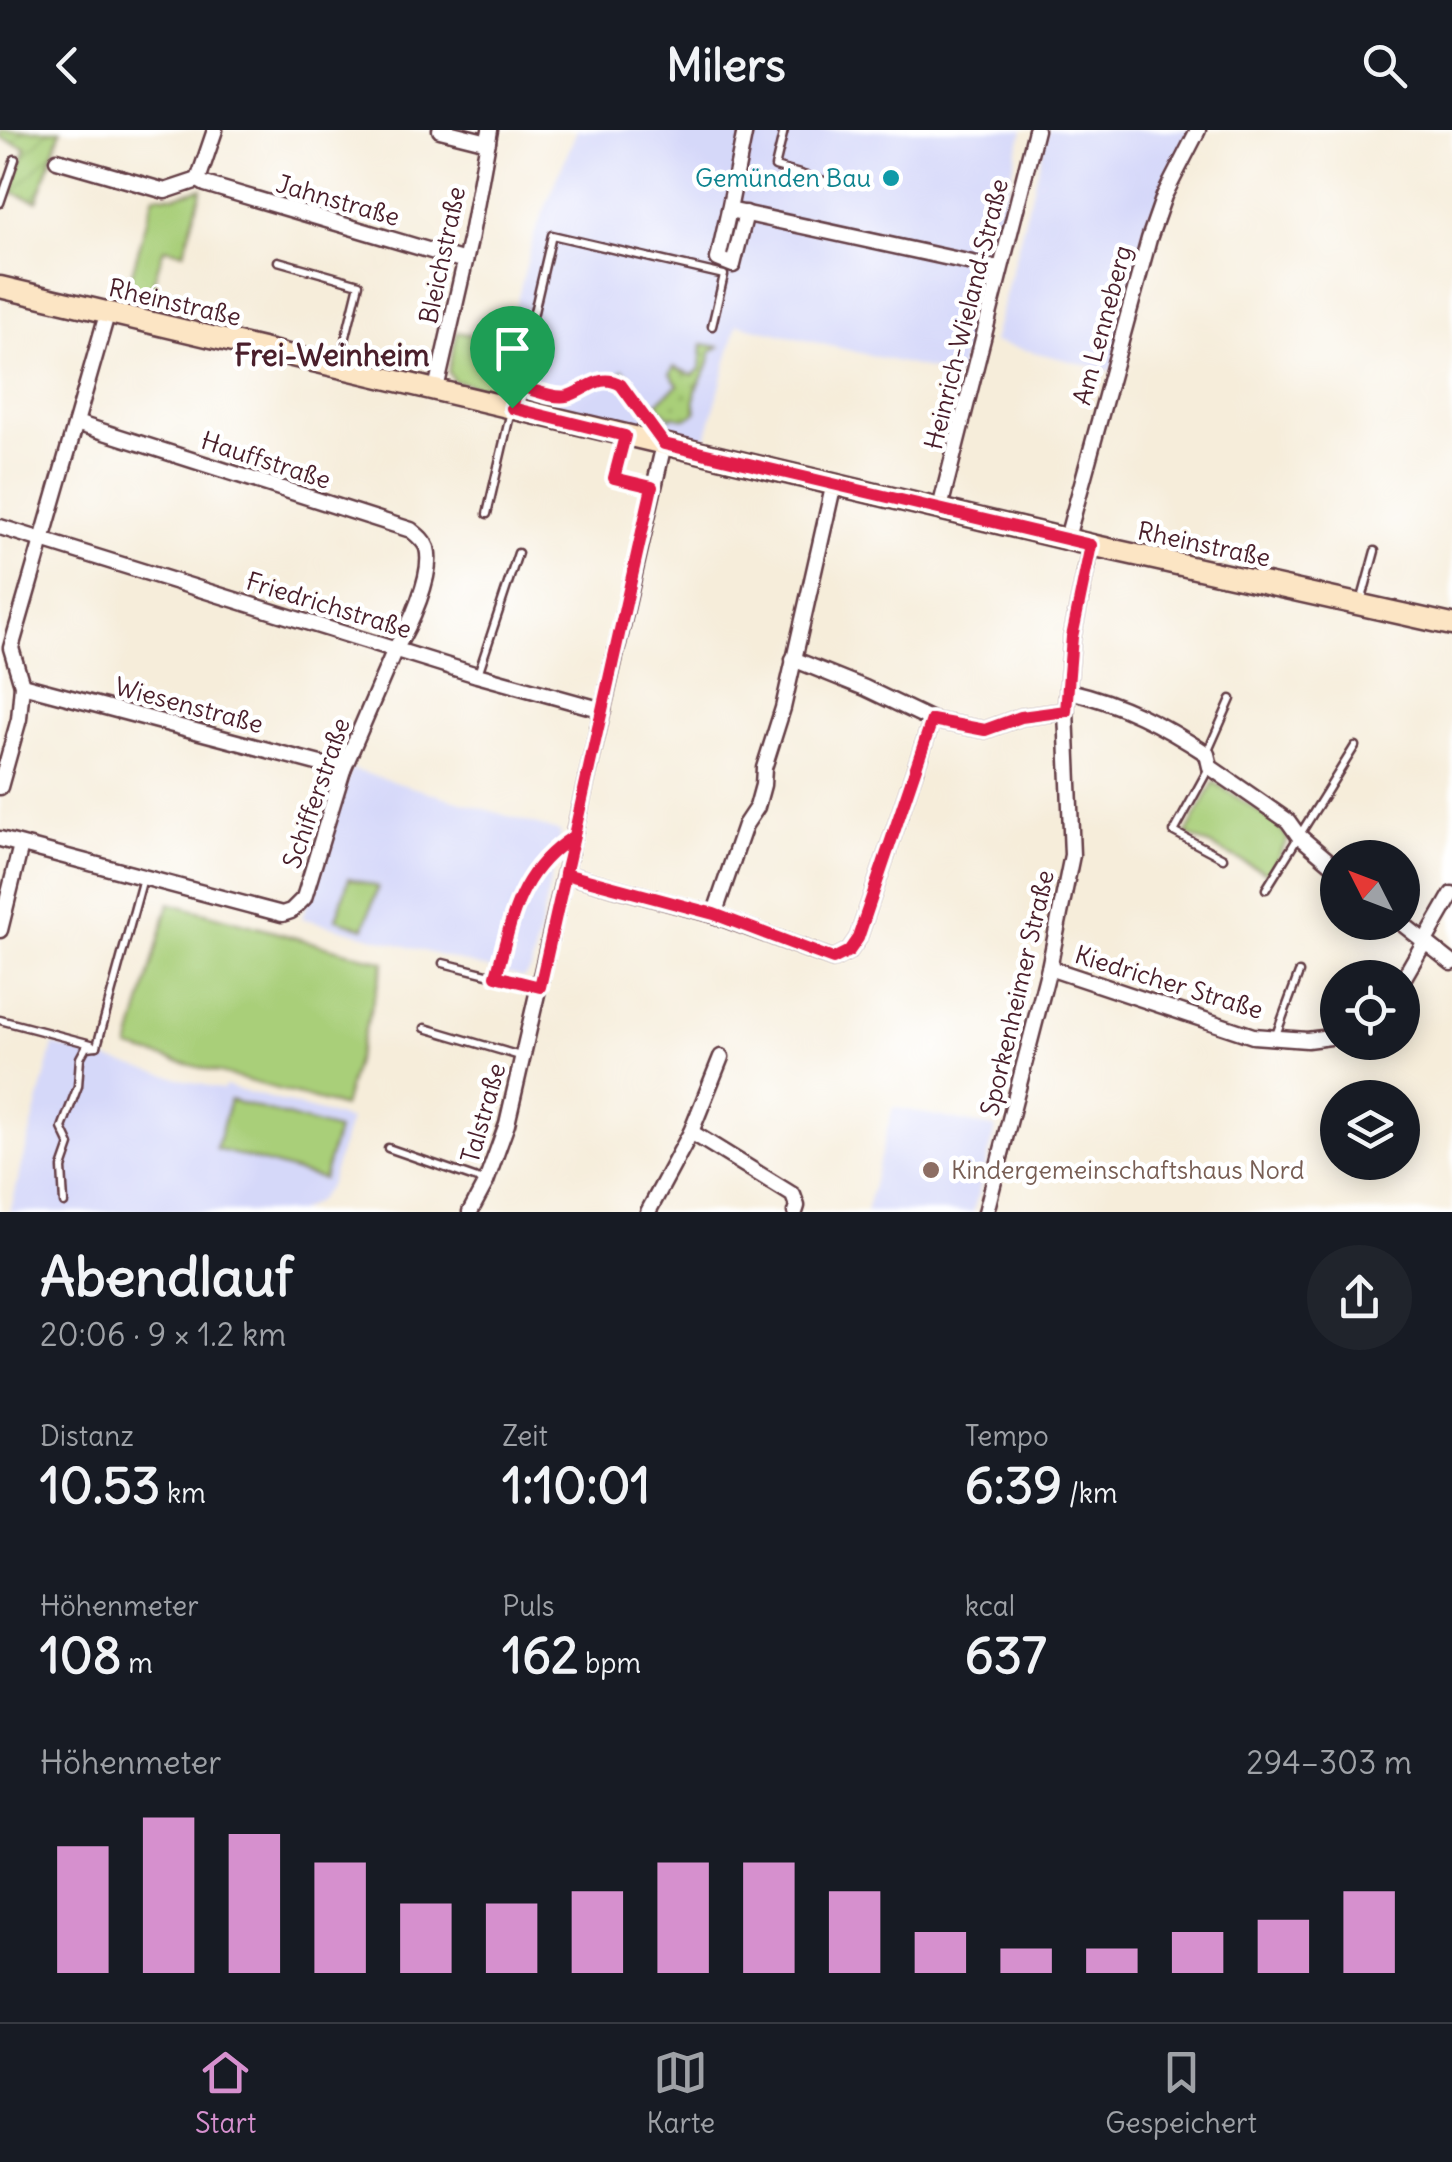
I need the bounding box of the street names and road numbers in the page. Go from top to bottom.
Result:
street label: Jahnstraße [273,167,403,233]
street label: Heinrich-Wieland-Straße [917,175,1015,453]
street label: Bleichstraße [412,184,472,326]
street label: Am Lenneberg [1065,242,1139,408]
street label: Rheinstraße [106,271,244,333]
street label: Hauffstraße [197,424,335,496]
street label: Rheinstraße [1135,514,1273,574]
street label: Friedrichstraße [243,565,415,645]
street label: Wiesenstraße [111,670,267,740]
street label: Schifferstraße [275,714,357,872]
street label: Sporkenheimer Straße [973,867,1061,1119]
street label: Kiedricher Straße [1071,938,1267,1026]
street label: Talstraße [454,1059,512,1167]

